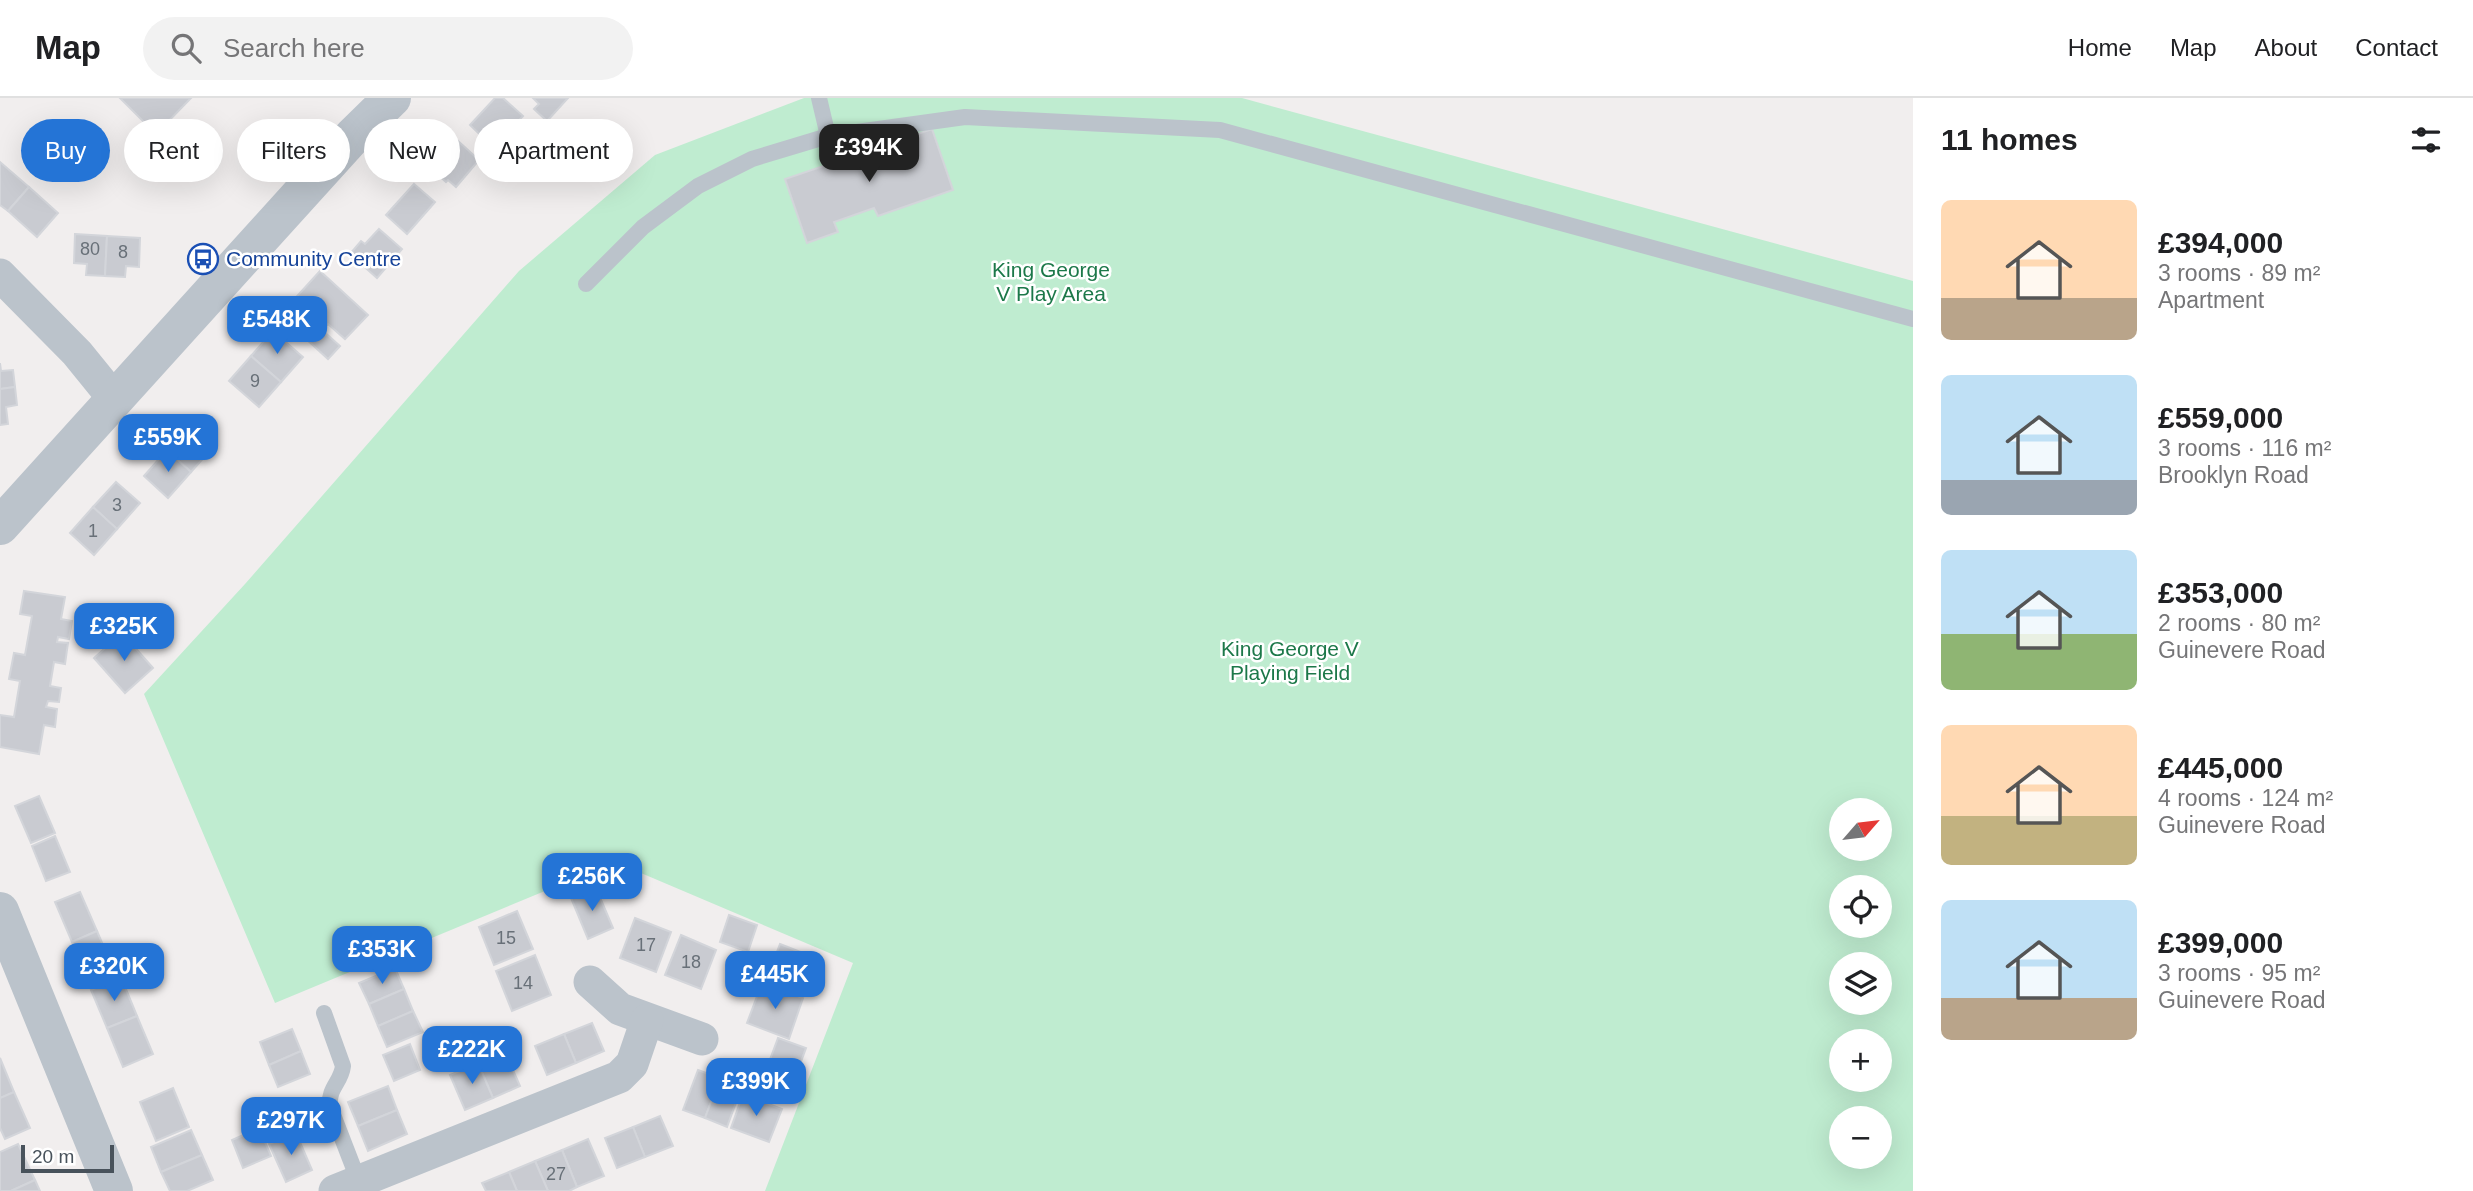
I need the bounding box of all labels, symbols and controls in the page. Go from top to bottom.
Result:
search box [143,17,633,80]
text: Map [35,29,101,66]
icon: search [167,29,205,67]
text: Search here [223,33,365,63]
text: Home [2068,34,2132,61]
text: Map [2170,34,2217,61]
text: About [2255,34,2317,61]
text: Contact [2355,34,2438,61]
chip: Buy [21,119,110,182]
chip: Rent [124,119,223,182]
chip: Filters [237,119,350,182]
chip: New [364,119,460,182]
chip: Apartment [474,119,633,182]
icon: filters [2407,121,2445,159]
text: 11 homes [1941,123,2078,156]
pin: £394K [820,125,918,184]
text: £394K [835,134,903,160]
text: £394,000 [2158,226,2283,259]
icon: home [1997,228,2081,312]
house number: 80 [80,239,100,259]
house number: 8 [118,242,128,262]
bus stop icon: Community Centre [186,242,220,276]
place label: Community Centre [226,247,401,270]
park label: King George V Play Area [992,258,1110,305]
text: 3 rooms · 89 m² [2158,260,2320,286]
text: Apartment [2158,287,2264,313]
pin: £548K [228,296,326,356]
text: £548K [243,306,311,332]
house number: 9 [250,371,260,391]
text: £559,000 [2158,401,2283,434]
icon: home [1997,403,2081,487]
pin: £559K [119,414,217,474]
text: £559K [134,424,202,450]
text: 3 rooms · 116 m² [2158,435,2331,461]
text: Brooklyn Road [2158,462,2309,488]
house number: 3 [112,495,122,515]
house number: 1 [88,521,98,541]
text: £353,000 [2158,576,2283,609]
icon: home [1997,578,2081,662]
pin: £325K [75,603,173,663]
text: 2 rooms · 80 m² [2158,610,2320,636]
text: £325K [90,613,158,639]
park label: King George V Playing Field [1221,637,1359,684]
text: Guinevere Road [2158,637,2326,663]
text: £445,000 [2158,751,2283,784]
icon: home [1997,753,2081,837]
text: 4 rooms · 124 m² [2158,785,2333,811]
north arrow [1829,798,1892,861]
map controls [1829,798,1892,1169]
text: Guinevere Road [2158,812,2326,838]
pin: £256K [543,854,641,913]
text: £256K [558,863,626,889]
button: locate [1829,875,1892,938]
pin: £353K [333,926,431,986]
text: £399,000 [2158,926,2283,959]
house number: 15 [496,928,516,948]
icon: home [1997,928,2081,1012]
house number: 17 [636,935,656,955]
text: £353K [348,936,416,962]
pin: £320K [65,944,163,1003]
pin: £445K [726,951,824,1011]
house number: 18 [681,952,701,972]
button: layers [1829,952,1892,1015]
text: £320K [80,953,148,979]
text: 3 rooms · 95 m² [2158,960,2320,986]
text: £445K [741,961,809,987]
house number: 14 [513,973,533,993]
text: Guinevere Road [2158,987,2326,1013]
pin: £222K [423,1026,521,1086]
button: + [1829,1029,1892,1092]
text: £222K [438,1036,506,1062]
pin: £399K [707,1058,805,1118]
text: £399K [722,1068,790,1094]
pin: £297K [242,1098,340,1157]
button: − [1829,1106,1892,1169]
text: £297K [257,1107,325,1133]
scale bar [21,1142,114,1174]
text: 20 m [32,1146,74,1167]
house number: 27 [546,1164,566,1184]

